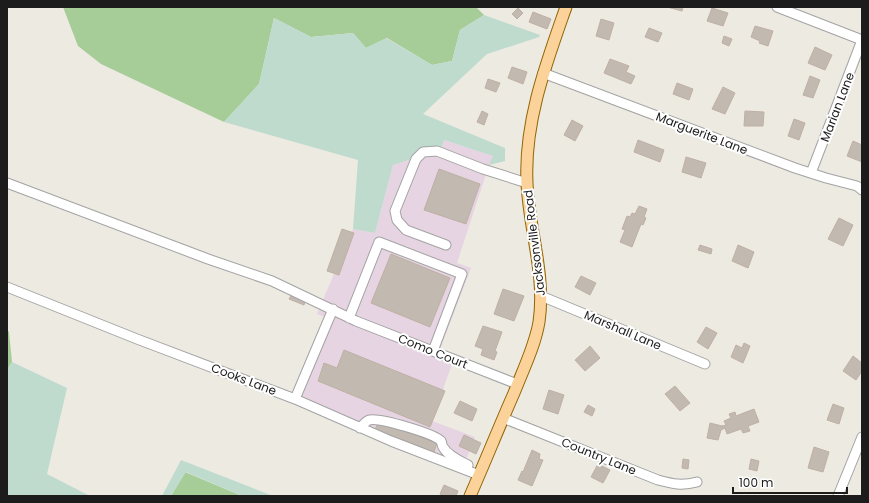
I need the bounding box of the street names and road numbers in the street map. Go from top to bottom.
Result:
street label: Marian Lane [816,70,858,144]
street label: Marguerite Lane [654,108,750,158]
street label: Jacksonville Road [519,189,549,297]
street label: Marshall Lane [582,306,664,354]
street label: Como Court [396,329,470,373]
street label: Cooks Lane [209,359,279,399]
street label: Country Lane [559,433,639,479]

